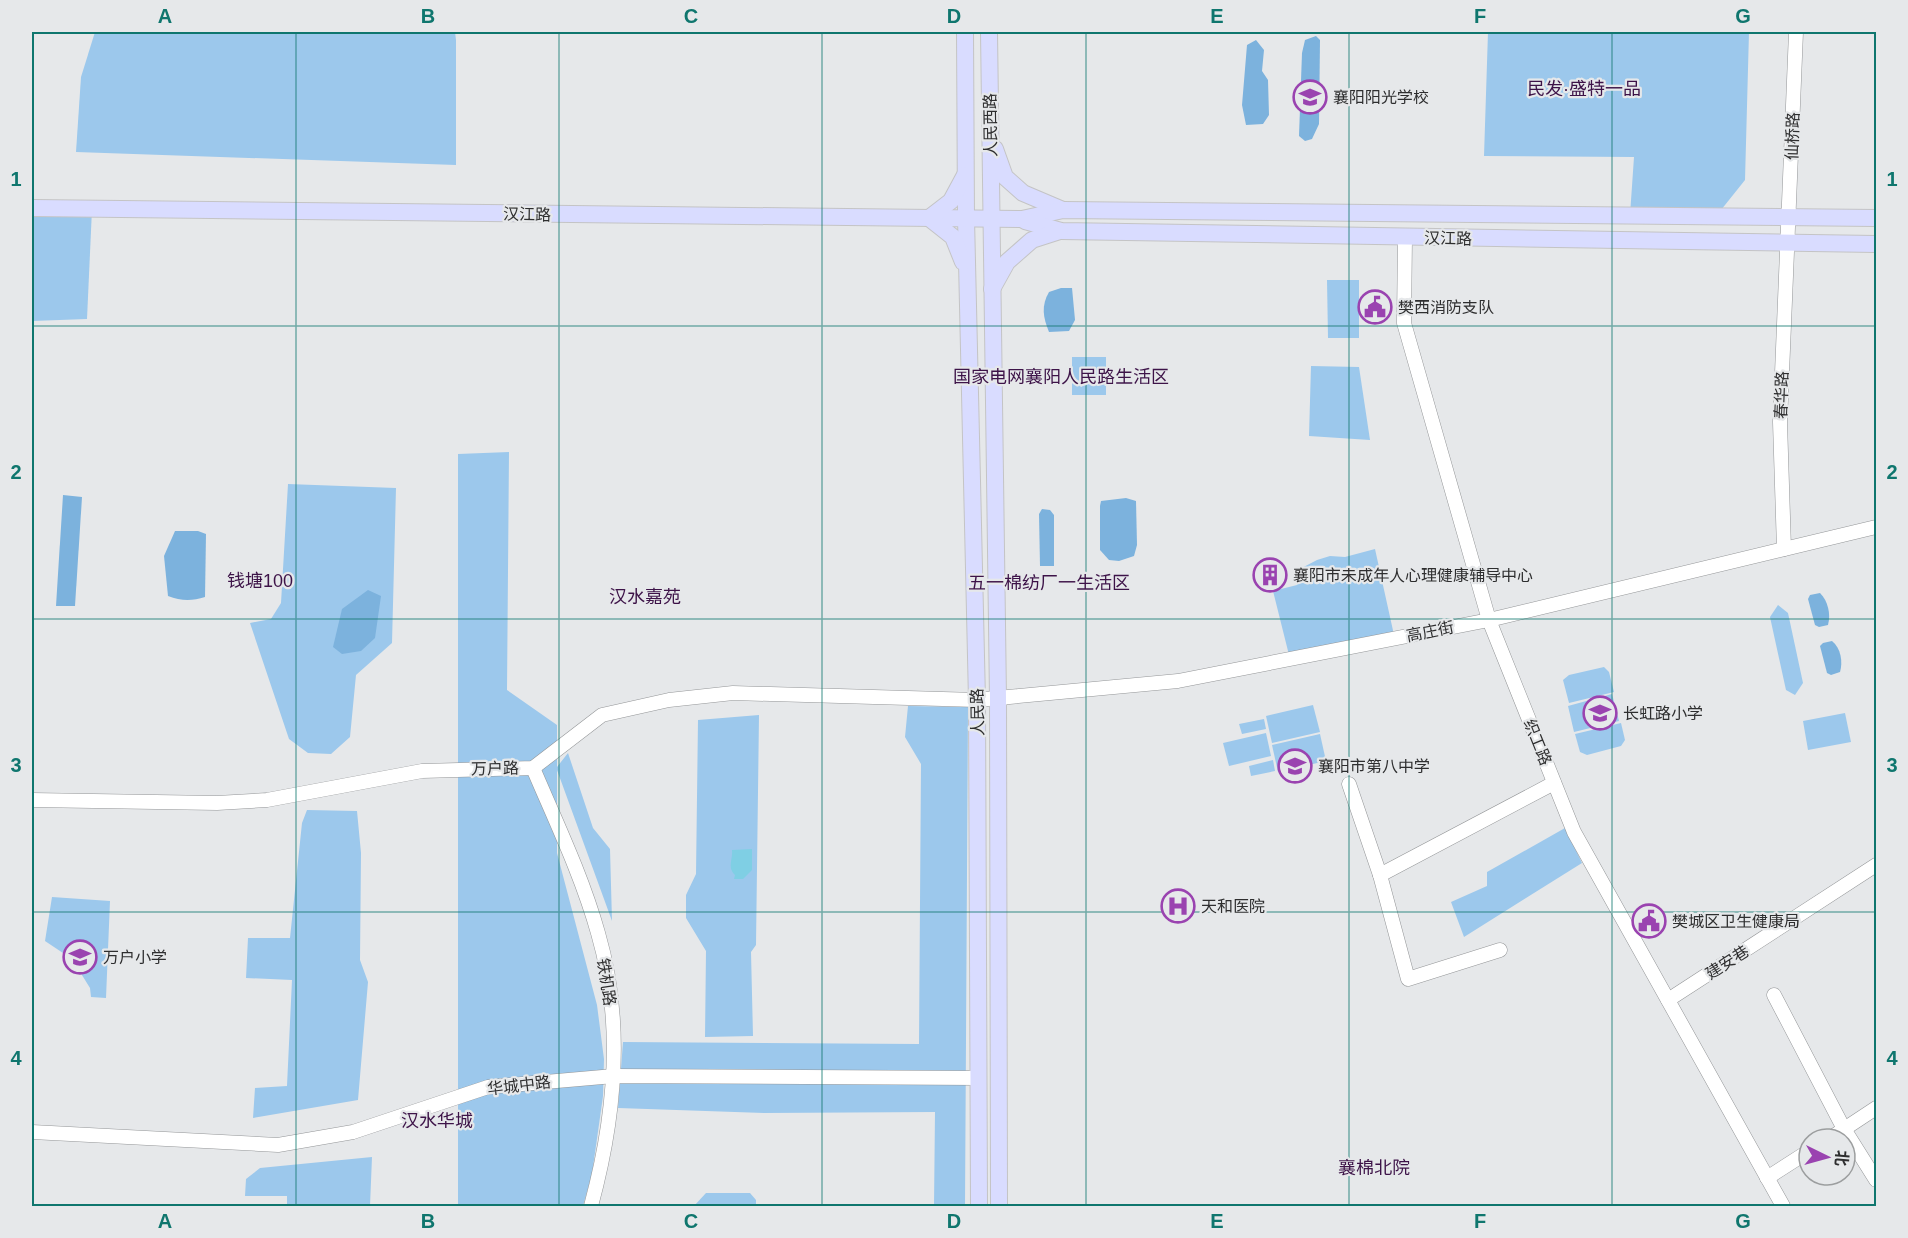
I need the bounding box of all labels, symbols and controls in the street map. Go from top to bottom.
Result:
text: A [158,5,172,27]
text: B [421,5,435,27]
text: C [684,5,698,27]
text: D [947,5,961,27]
text: E [1210,5,1224,27]
text: F [1474,5,1486,27]
text: G [1735,5,1751,27]
school or university icon: 襄阳阳光学校 [1292,79,1328,115]
district label: 民发·盛特一品 [1527,79,1641,99]
place label: 襄阳阳光学校 [1333,89,1429,106]
street label: 人民西路 [981,93,1000,157]
street label: 仙桥路 [1783,112,1802,160]
text: 1 [10,168,22,190]
text: 1 [1886,168,1898,190]
street label: 汉江路 [503,206,551,223]
street label: 汉江路 [1424,230,1472,247]
public building icon: 樊西消防支队 [1357,289,1393,325]
place label: 樊西消防支队 [1398,299,1494,316]
district label: 国家电网襄阳人民路生活区 [953,367,1169,387]
street label: 春华路 [1772,371,1791,419]
text: 2 [10,461,22,483]
text: 2 [1886,461,1898,483]
building icon: 襄阳市未成年人心理健康辅导中心 [1252,557,1288,593]
place label: 襄阳市未成年人心理健康辅导中心 [1293,567,1533,584]
district label: 钱塘100 [227,571,293,591]
district label: 五一棉纺厂一生活区 [968,573,1130,593]
district label: 汉水嘉苑 [609,587,681,607]
street label: 高庄街 [1405,619,1455,644]
street label: 人民路 [969,688,986,736]
school or university icon: 长虹路小学 [1582,695,1618,731]
place label: 长虹路小学 [1623,705,1703,722]
street label: 织工路 [1521,717,1554,768]
school or university icon: 襄阳市第八中学 [1277,748,1313,784]
text: 3 [10,754,22,776]
text: 3 [1886,754,1898,776]
place label: 襄阳市第八中学 [1318,758,1430,775]
street label: 万户路 [471,760,519,777]
hospital icon: 天和医院 [1160,888,1196,924]
place label: 天和医院 [1201,898,1265,915]
public building icon: 樊城区卫生健康局 [1631,903,1667,939]
place label: 樊城区卫生健康局 [1672,913,1800,930]
school or university icon: 万户小学 [62,939,98,975]
street label: 建安巷 [1703,942,1752,983]
place label: 万户小学 [103,949,167,966]
street label: 铁机路 [594,957,619,1007]
text: 4 [10,1047,22,1069]
text: 4 [1886,1047,1898,1069]
street label: 华城中路 [486,1073,552,1098]
district label: 汉水华城 [401,1111,473,1131]
north arrow [1797,1127,1857,1187]
text: 北 [1832,1150,1851,1167]
district label: 襄棉北院 [1338,1158,1410,1178]
text: A [158,1210,172,1232]
text: B [421,1210,435,1232]
text: C [684,1210,698,1232]
text: D [947,1210,961,1232]
text: E [1210,1210,1224,1232]
text: F [1474,1210,1486,1232]
text: G [1735,1210,1751,1232]

